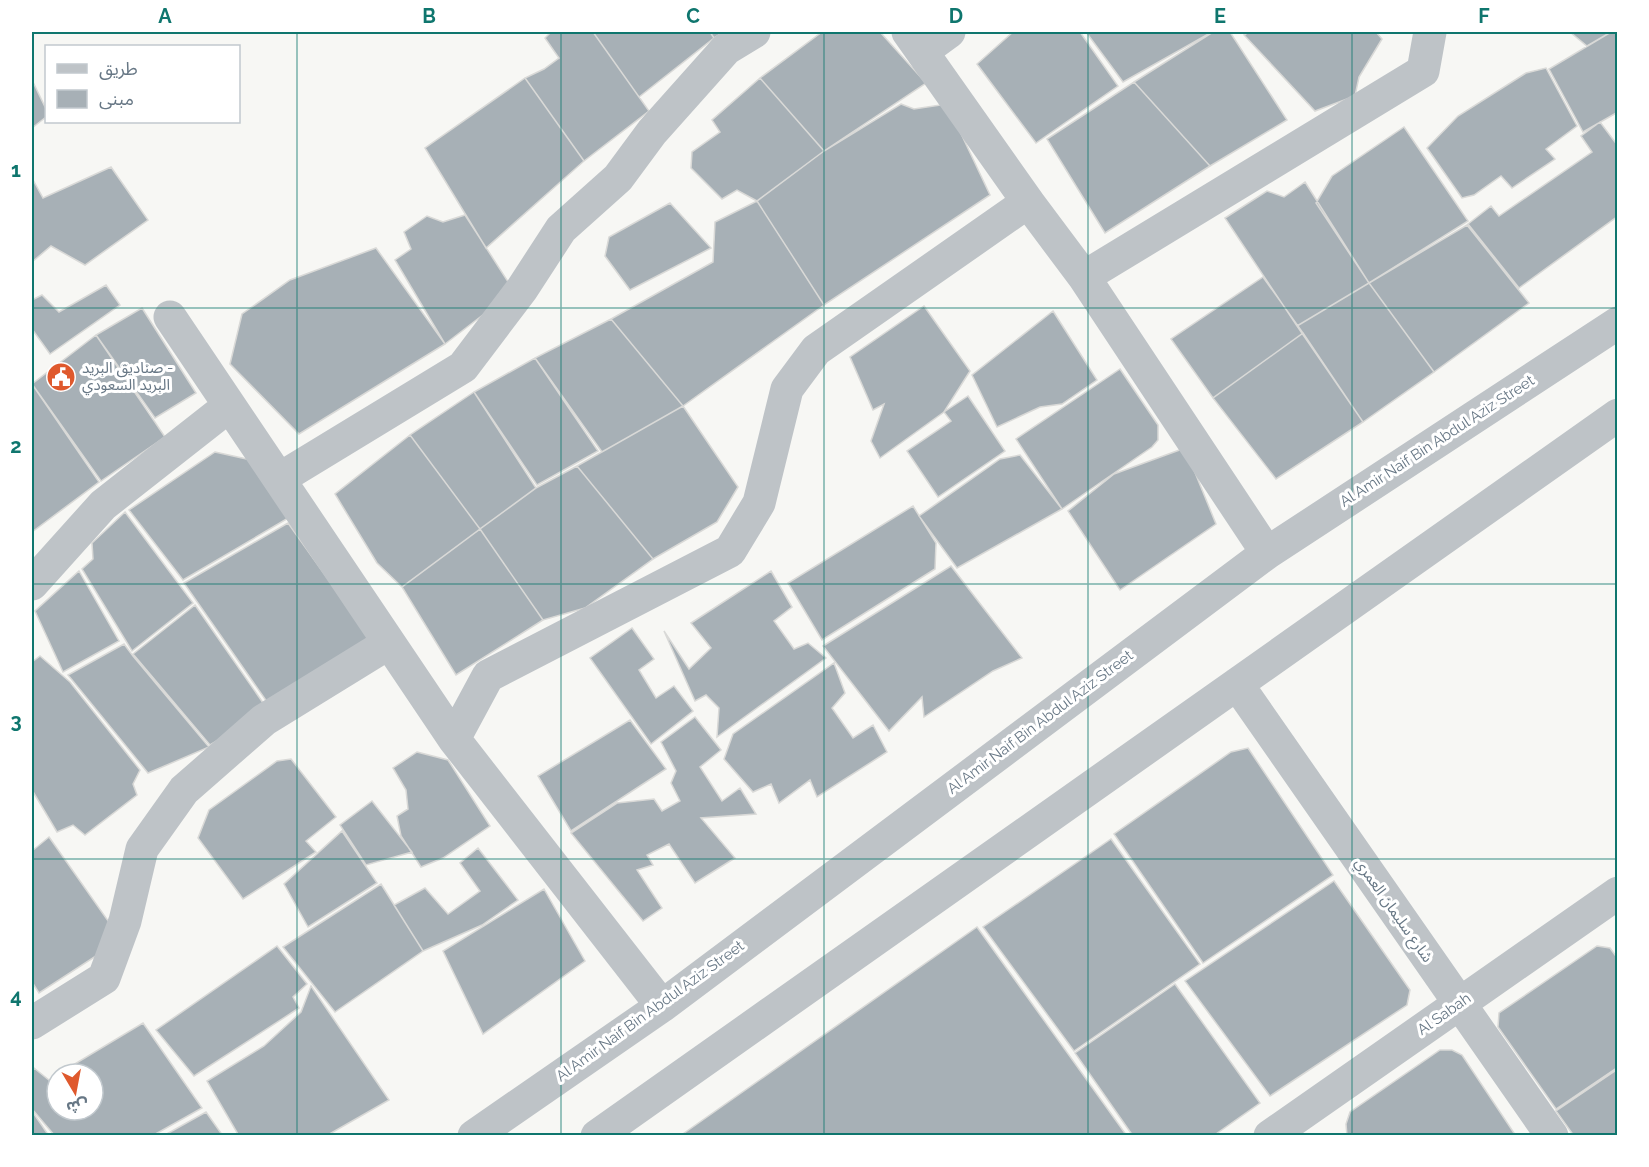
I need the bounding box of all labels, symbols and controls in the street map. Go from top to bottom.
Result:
text: A [158,4,172,28]
text: B [422,4,436,28]
text: C [686,4,700,28]
text: D [949,4,963,28]
text: E [1214,4,1226,28]
text: F [1478,4,1490,28]
legend [45,45,240,123]
text: طريق [99,58,138,80]
text: مبنى [99,88,134,110]
text: 1 [11,158,21,182]
place label: صناديق البريد - البريد السعودي [82,359,173,396]
public building icon: صناديق البريد - البريد السعودي [45,361,77,393]
street label: Al Amir Naif Bin Abdul Aziz Street [1336,371,1538,511]
text: 2 [10,434,22,458]
street label: Al Amir Naif Bin Abdul Aziz Street [944,646,1136,798]
text: 3 [10,709,22,733]
street label: شارع سليمان العمري [1349,854,1437,968]
street label: Al Amir Naif Bin Abdul Aziz Street [552,937,748,1085]
text: 4 [10,984,22,1008]
street label: Al Sabah [1414,989,1474,1039]
north arrow [45,1062,105,1122]
text: ش [65,1095,90,1118]

